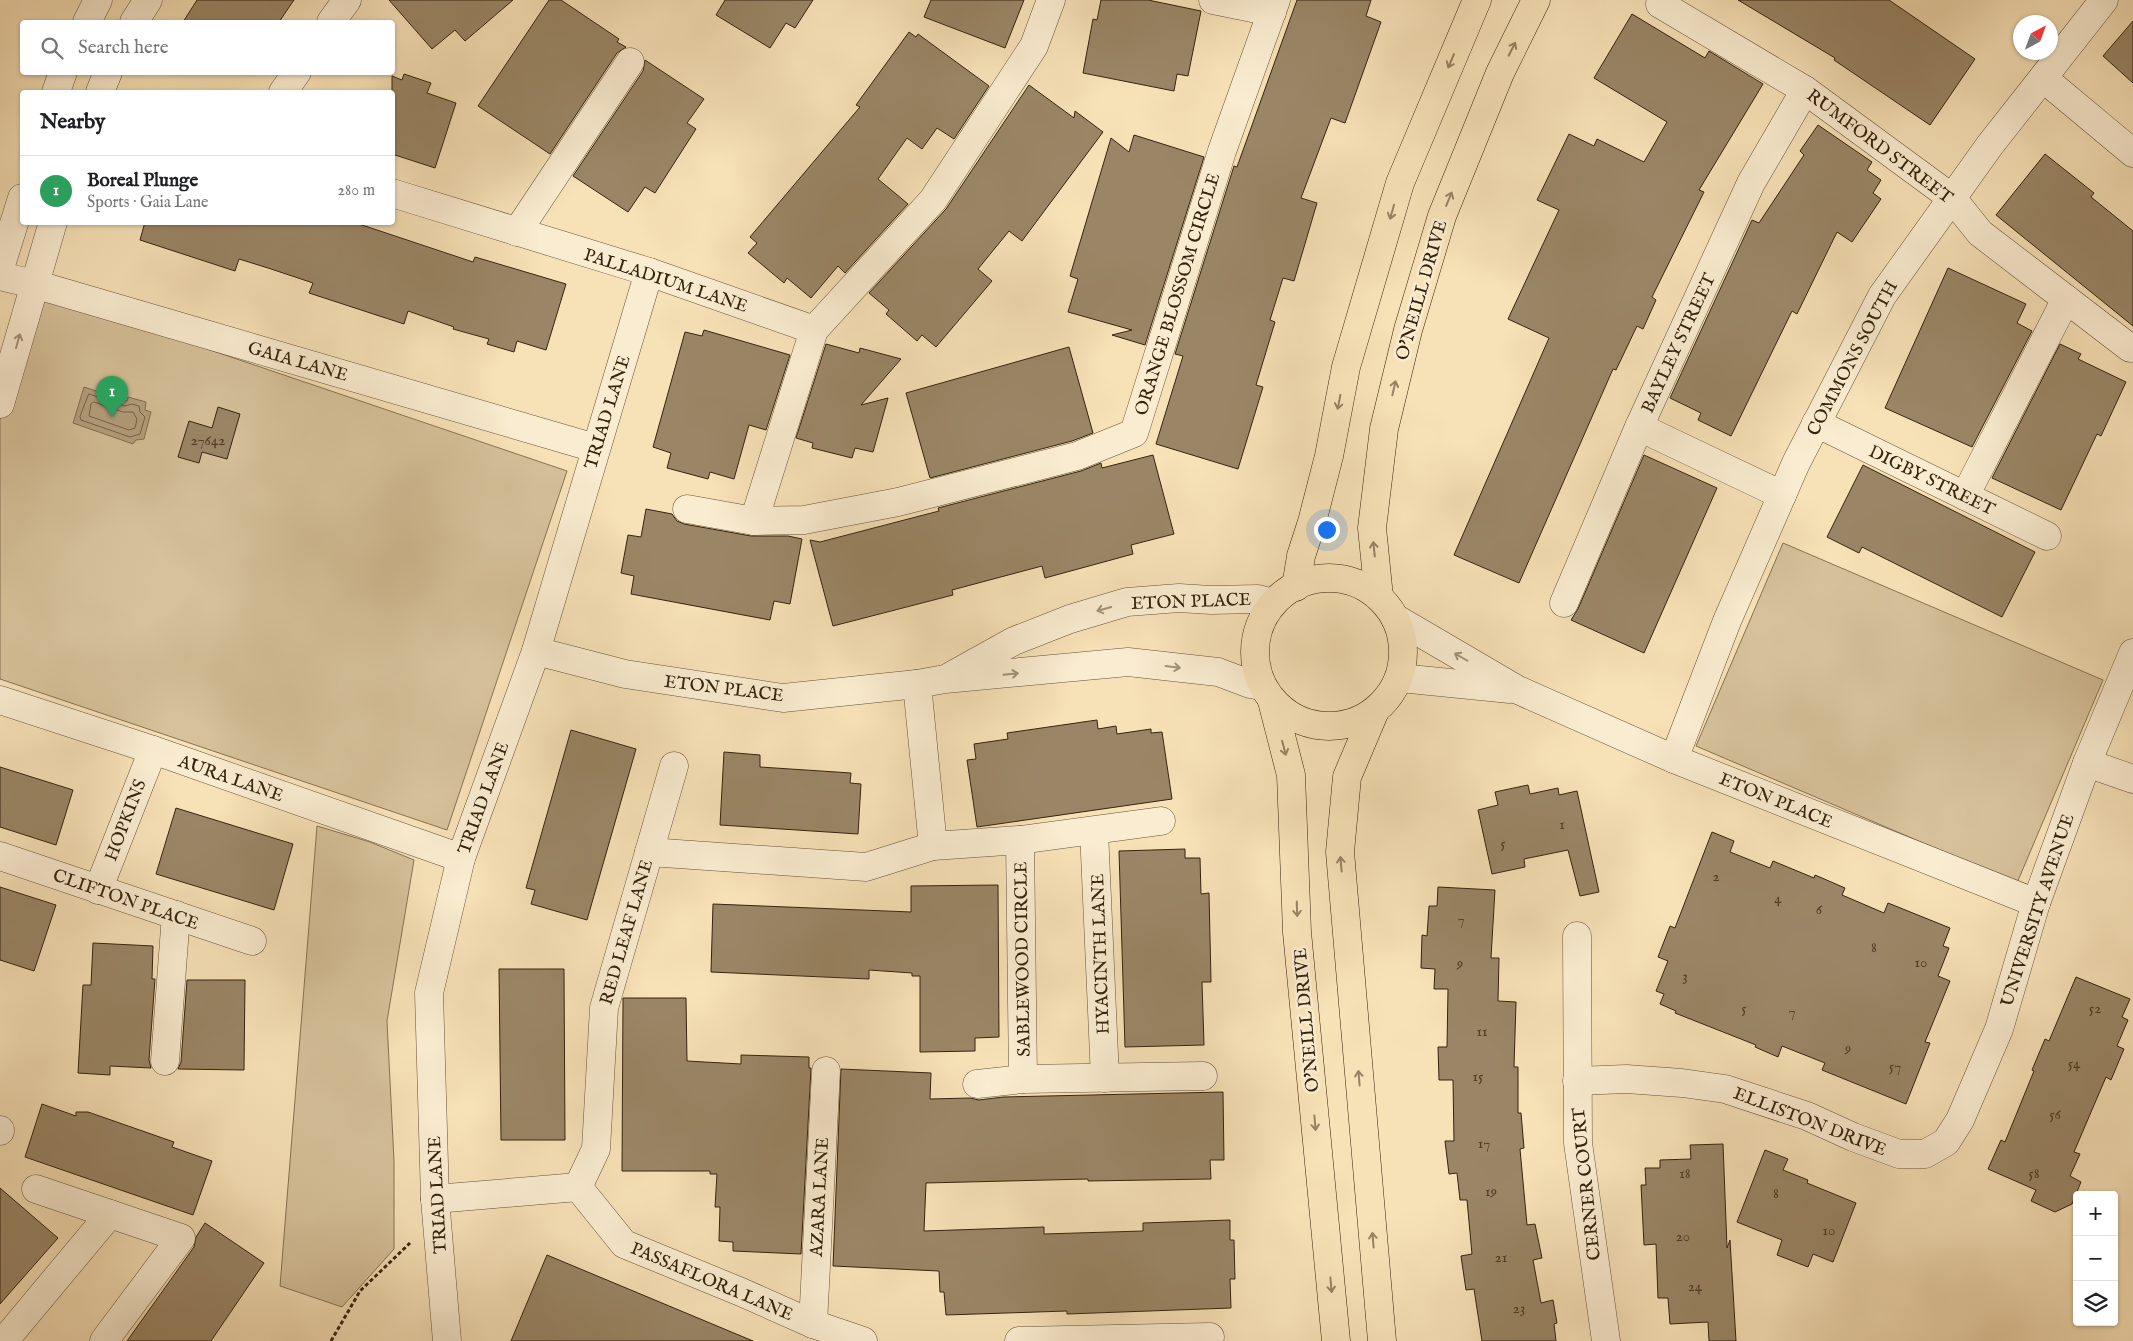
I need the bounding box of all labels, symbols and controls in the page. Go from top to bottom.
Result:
north arrow [2013,15,2058,60]
search box [20,20,395,75]
icon: search [38,34,66,62]
text: Search here [78,36,169,60]
one-way arrow [1508,42,1517,57]
one-way arrow [1446,53,1455,68]
street label: RUMFORD STREET [1801,85,1957,210]
text: Nearby [40,109,105,136]
text: Boreal Plunge [87,169,198,193]
street label: ORANGE BLOSSOM CIRCLE [1131,170,1226,418]
text: 1 [53,181,59,201]
text: 280 m [338,181,375,201]
one-way arrow [1445,192,1454,207]
text: Sports · Gaia Lane [87,193,208,213]
one-way arrow [1386,204,1396,220]
street label: O'NEILL DRIVE [1391,218,1453,363]
street label: PALLADIUM LANE [581,244,750,319]
street label: BAYLEY STREET [1637,270,1722,417]
street label: COMMONS SOUTH [1803,277,1904,440]
one-way arrow [14,333,24,349]
street label: GAIA LANE [245,337,350,388]
street label: TRIAD LANE [580,353,637,472]
pin: 1 [96,376,128,417]
one-way arrow [1390,381,1399,397]
one-way arrow [1334,394,1344,410]
house number: 27642 [191,431,225,450]
street label: DIGBY STREET [1864,441,1998,522]
your location [1314,517,1340,543]
one-way arrow [1369,541,1379,557]
street label: ETON PLACE [1131,589,1252,616]
one-way arrow [1096,604,1112,614]
one-way arrow [1455,651,1469,661]
one-way arrow [1164,662,1180,672]
one-way arrow [1003,669,1019,679]
street label: ETON PLACE [663,671,785,708]
street label: TRIAD LANE [453,739,515,858]
one-way arrow [1280,739,1289,755]
street label: AURA LANE [174,750,286,808]
street label: ETON PLACE [1715,768,1835,835]
street label: HOPKINS [100,776,153,865]
street label: UNIVERSITY AVENUE [1996,811,2081,1010]
house number: 1 [1559,815,1565,834]
house number: 5 [1500,834,1506,853]
one-way arrow [1336,856,1345,872]
street label: RED LEAF LANE [596,857,659,1008]
street label: SABLEWOOD CIRCLE [1010,861,1037,1057]
street label: CLIFTON PLACE [50,865,202,936]
house number: 2 [1712,867,1720,886]
street label: HYACINTH LANE [1087,873,1116,1035]
house number: 4 [1774,889,1782,908]
house number: 6 [1816,900,1823,919]
one-way arrow [1292,901,1301,917]
house number: 7 [1457,910,1465,929]
house number: 8 [1871,938,1877,957]
street label: O'NEILL DRIVE [1290,947,1325,1093]
house number: 10 [1915,953,1927,972]
house number: 9 [1456,954,1463,973]
house number: 3 [1682,967,1688,986]
house number: 5 [1741,999,1747,1018]
house number: 52 [2089,999,2101,1018]
house number: 7 [1788,1002,1796,1021]
house number: 11 [1476,1022,1488,1041]
house number: 9 [1844,1039,1851,1058]
house number: 54 [2068,1054,2081,1073]
house number: 57 [1889,1057,1901,1076]
house number: 15 [1472,1067,1484,1086]
one-way arrow [1354,1071,1364,1087]
street label: ELLISTON DRIVE [1730,1083,1889,1162]
house number: 56 [2049,1105,2062,1124]
street label: CERNER COURT [1568,1106,1607,1262]
one-way arrow [1311,1115,1320,1131]
house number: 17 [1478,1134,1490,1153]
street label: TRIAD LANE [424,1135,453,1254]
street label: AZARA LANE [806,1137,835,1258]
house number: 18 [1679,1164,1691,1183]
house number: 58 [2028,1164,2040,1183]
house number: 19 [1485,1182,1497,1201]
house number: 8 [1773,1184,1779,1203]
map controls [2073,1191,2118,1326]
button: + [2073,1191,2118,1236]
house number: 10 [1823,1221,1835,1240]
house number: 20 [1676,1227,1690,1246]
one-way arrow [1369,1232,1378,1248]
button: − [2073,1236,2118,1281]
street label: PASSAFLORA LANE [627,1238,796,1327]
house number: 21 [1495,1248,1507,1267]
one-way arrow [1326,1277,1336,1293]
house number: 24 [1688,1277,1703,1296]
button: layers [2073,1281,2118,1326]
house number: 23 [1513,1299,1525,1318]

